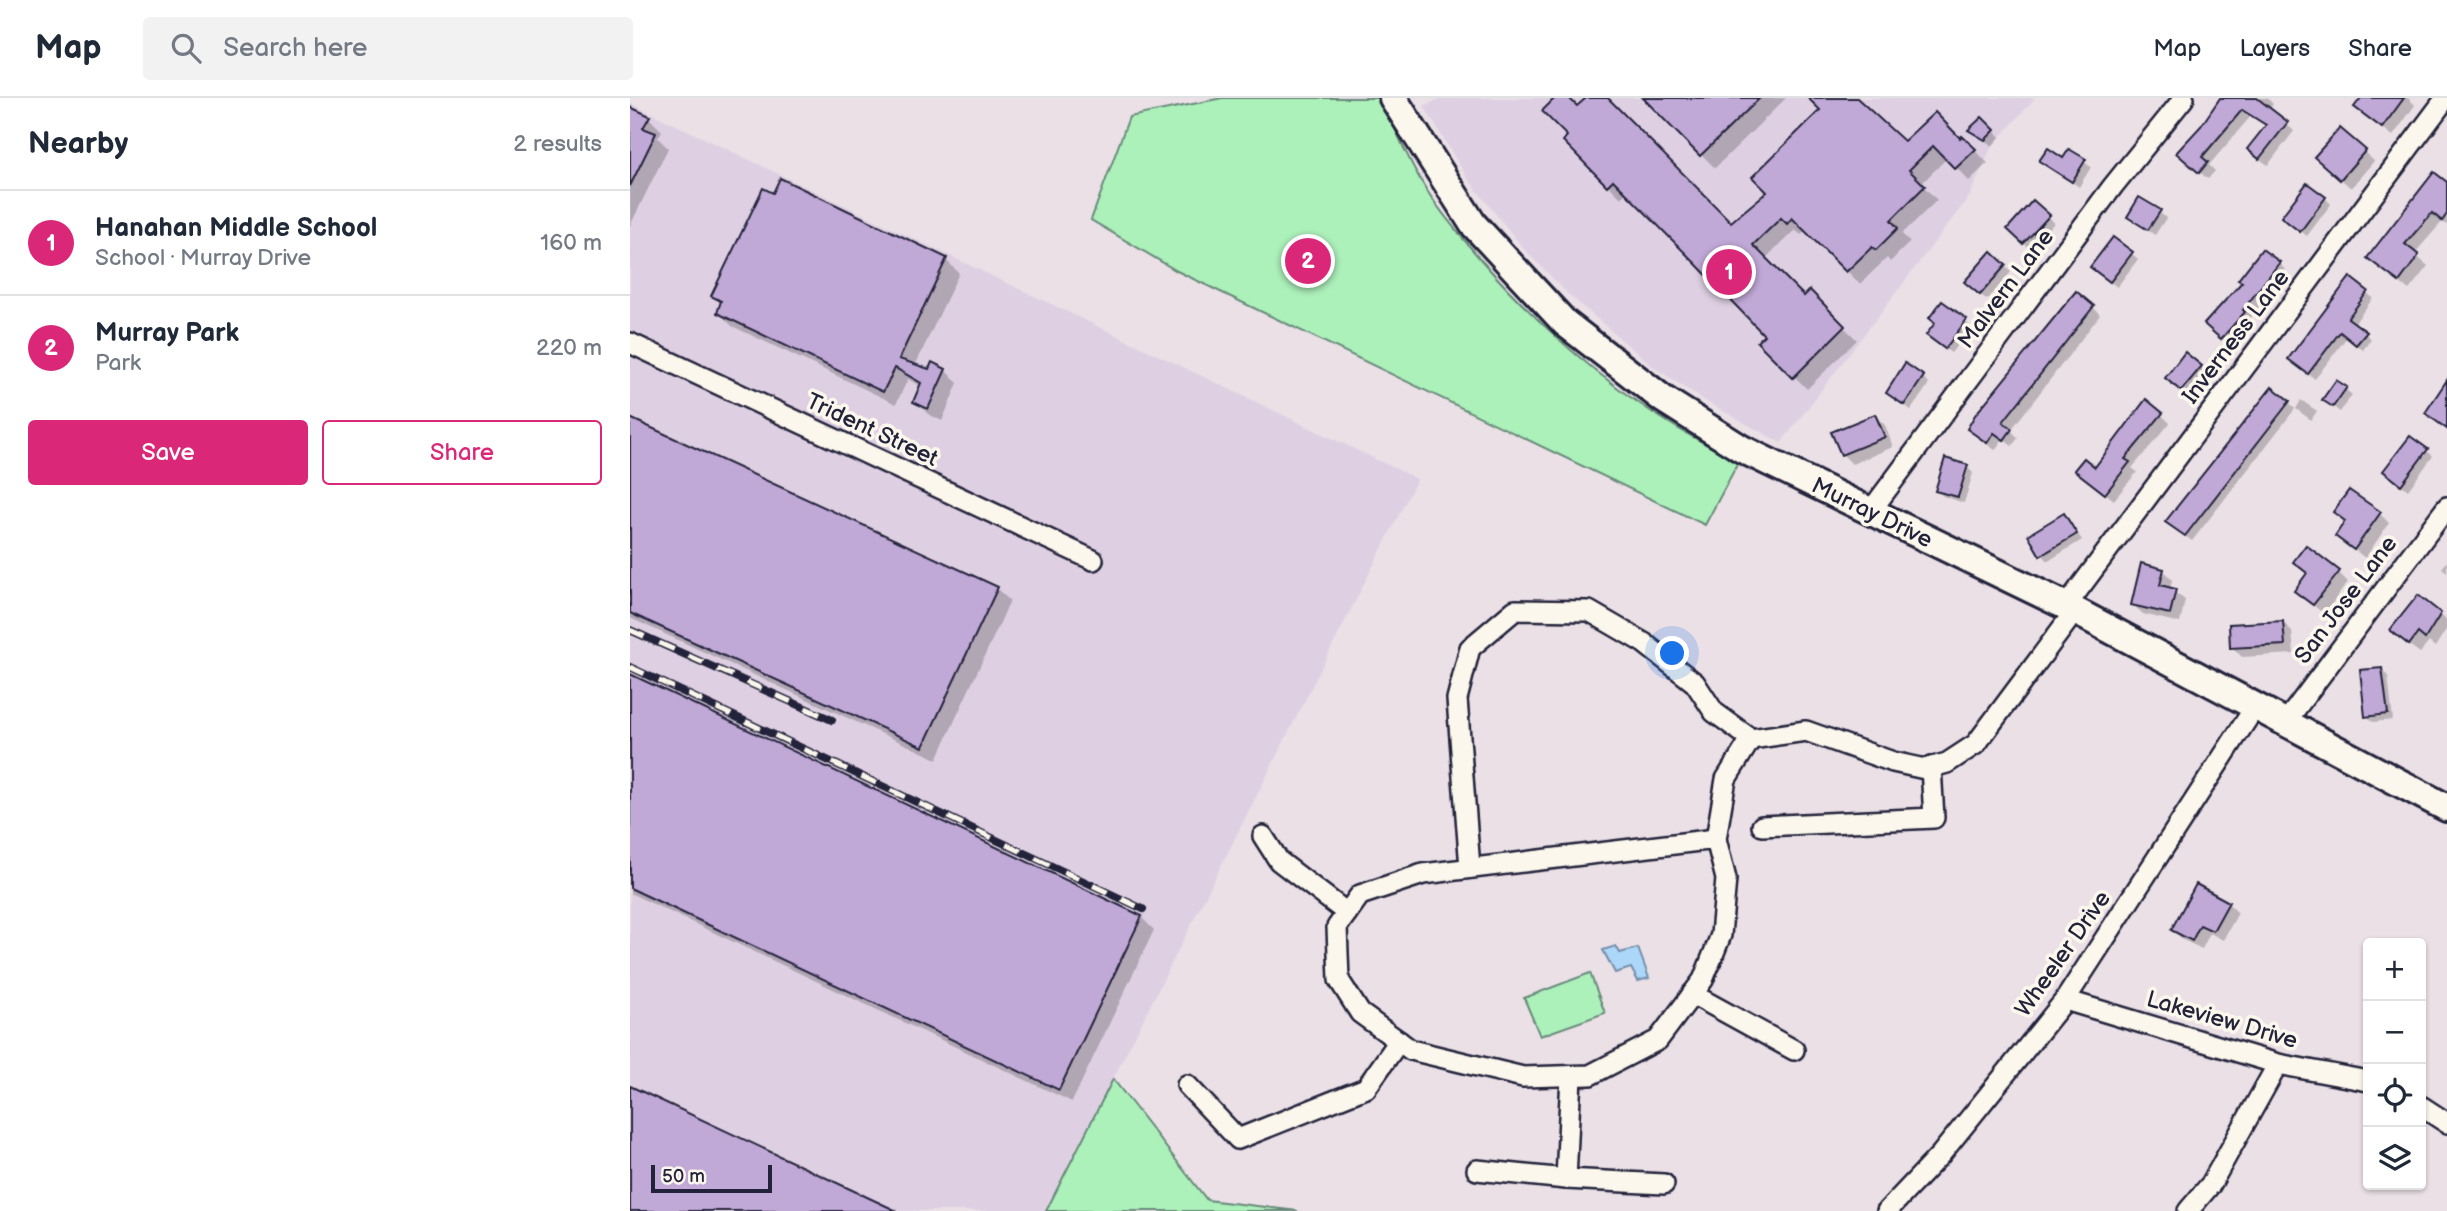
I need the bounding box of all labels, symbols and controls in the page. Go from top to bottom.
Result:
search box [143,17,633,80]
text: Map [35,28,101,68]
icon: search [167,29,205,67]
text: Search here [223,33,367,64]
text: Map [2153,34,2201,63]
text: Layers [2239,34,2310,63]
text: Share [2348,34,2412,63]
text: Nearby [28,126,128,162]
text: 2 results [513,130,602,158]
text: Hanahan Middle School [95,213,377,244]
street label: Malvern Lane [1952,224,2060,354]
text: 1 [46,229,56,257]
text: 160 m [540,229,602,257]
pin: 2 [1285,235,1331,287]
text: School · Murray Drive [95,244,311,272]
pin: 1 [1706,246,1752,298]
street label: Inverness Lane [2176,264,2296,410]
text: Murray Park [95,318,239,349]
text: 2 [44,334,58,362]
text: 220 m [536,334,602,362]
text: Park [95,349,141,377]
street label: Trident Street [802,387,942,473]
button: Save [28,420,308,485]
button: Share [322,420,602,485]
street label: Murray Drive [1807,472,1937,554]
street label: San Jose Lane [2289,531,2403,669]
your location [1655,636,1689,670]
street label: Wheeler Drive [2009,886,2117,1022]
map controls [2363,938,2426,1190]
button: + [2363,938,2426,1001]
street label: Lakeview Drive [2143,985,2301,1055]
button: − [2363,1001,2426,1064]
button: locate [2363,1064,2426,1127]
button: layers [2363,1127,2426,1190]
scale bar [651,1162,772,1194]
text: 50 m [662,1165,705,1188]

